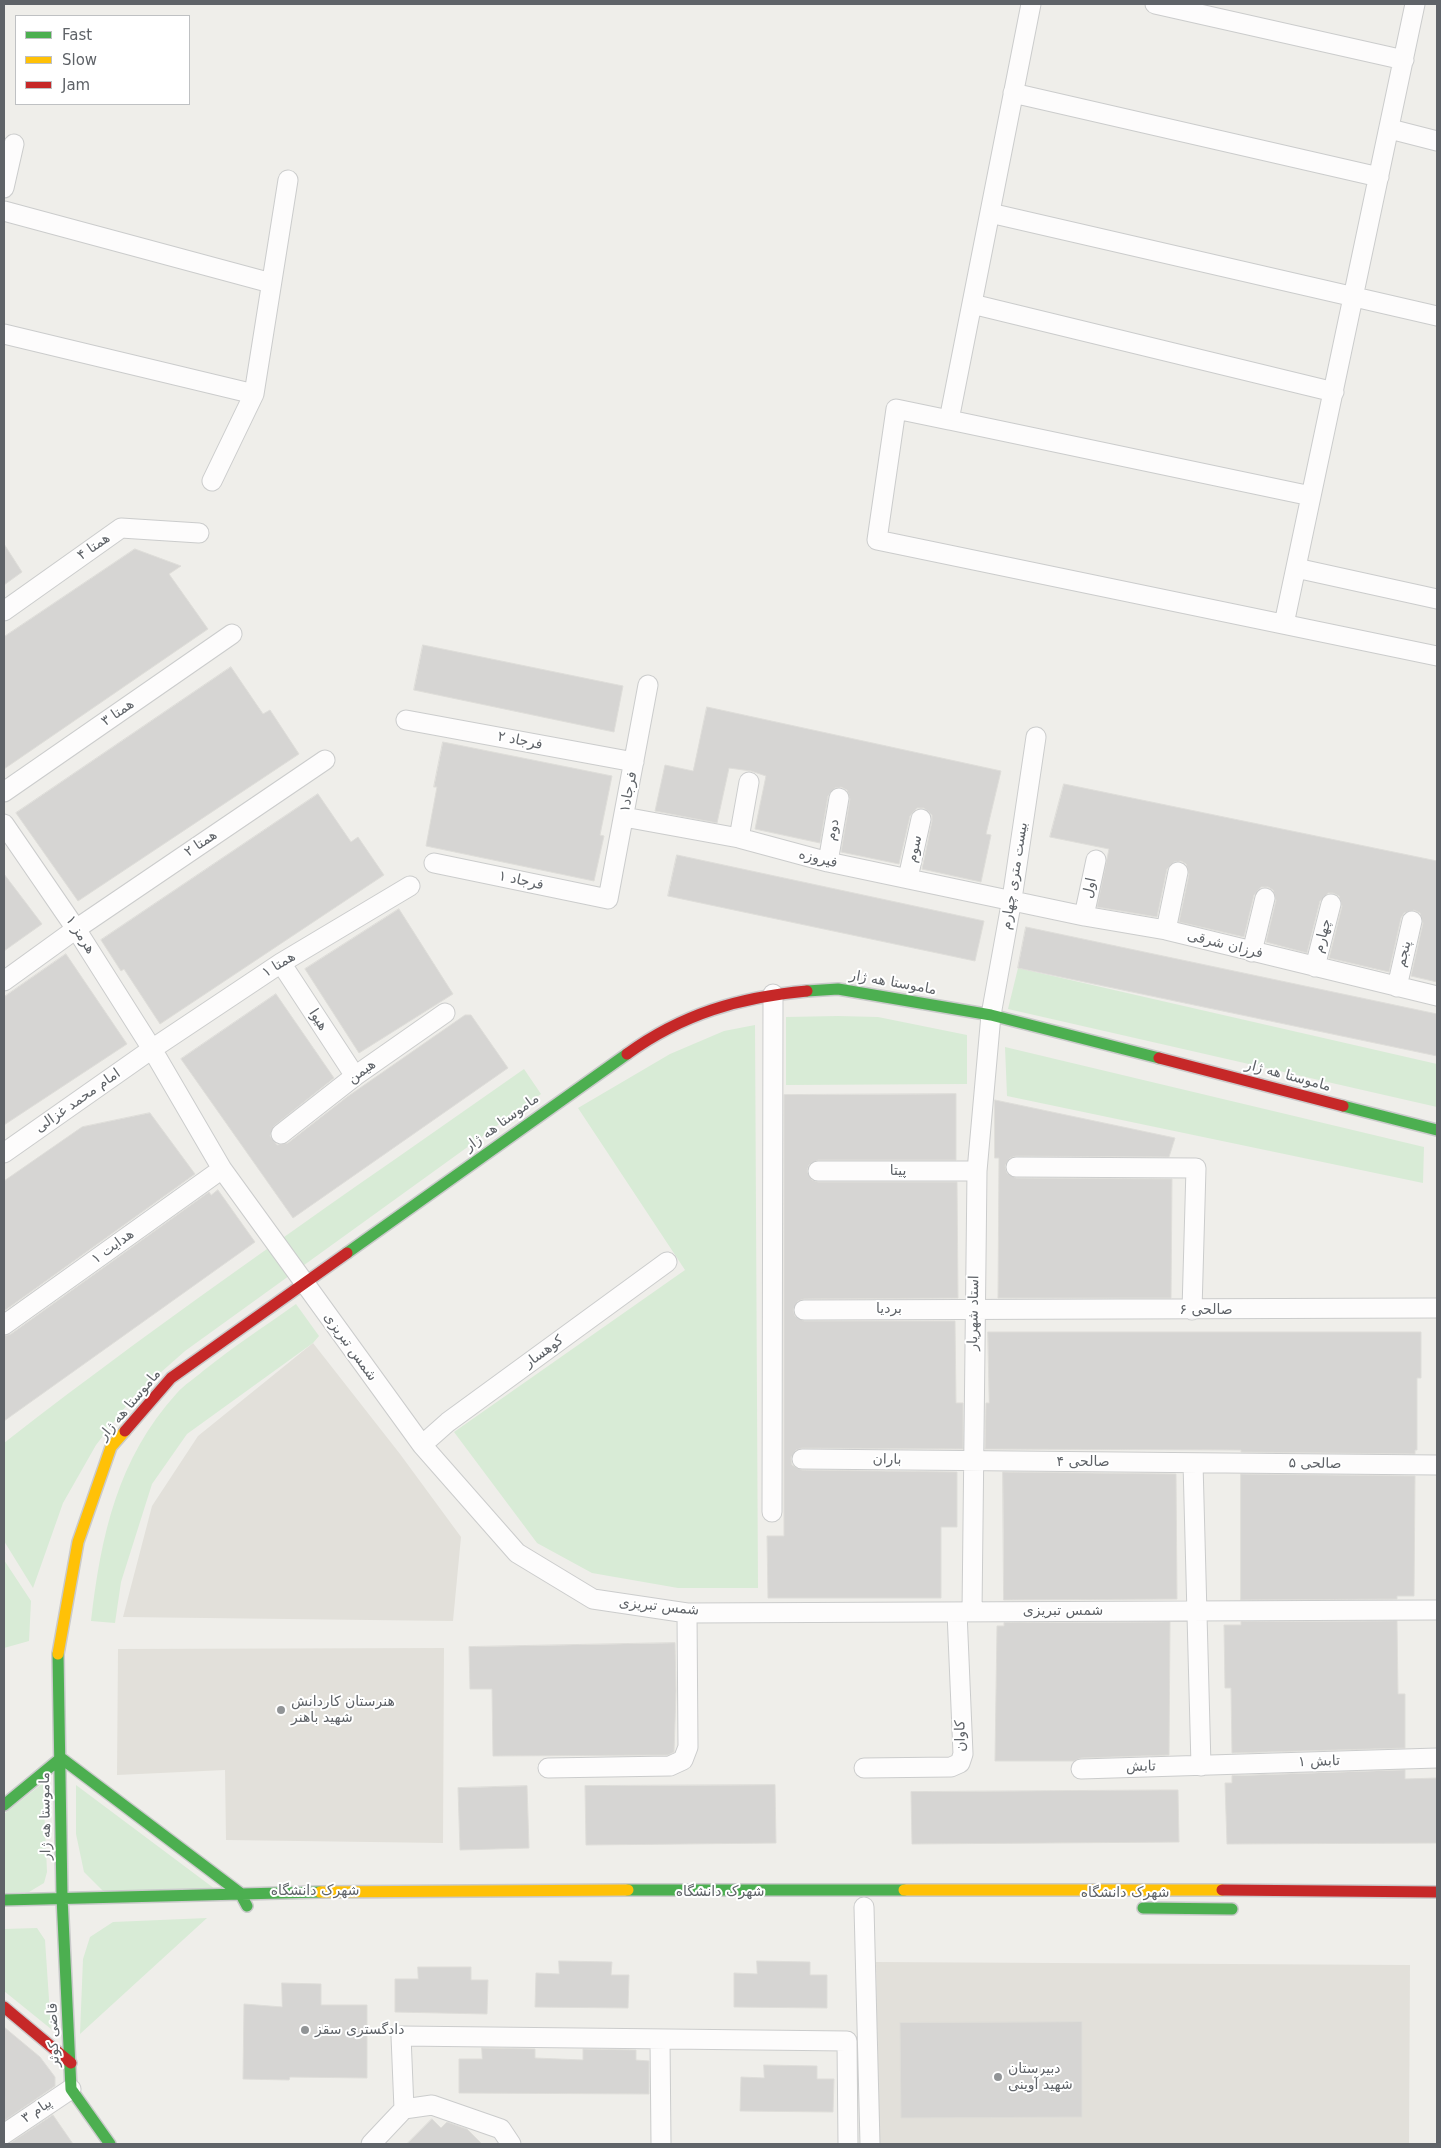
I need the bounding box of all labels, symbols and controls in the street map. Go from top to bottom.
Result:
legend [15,15,190,105]
text: Fast [62,26,92,44]
text: Slow [62,51,97,69]
text: Jam [62,76,90,94]
street label: همتا ۴ [74,530,114,564]
street label: همتا ۳ [98,696,138,730]
street label: فرجاد ۲ [496,728,544,754]
street label: فرجاد۱ [617,770,641,814]
street label: دوم [823,818,843,842]
street label: بیست متری چهارم [998,821,1032,931]
street label: همتا ۲ [181,827,221,861]
street label: سوم [904,834,926,864]
street label: فیروزه [797,846,839,872]
street label: فرجاد ۱ [497,868,545,894]
street label: اول [1080,876,1100,900]
street label: هرمز ۱ [61,913,99,957]
street label: چهارم [1311,917,1335,955]
street label: فرزان شرقی [1185,927,1265,963]
street label: پنجم [1393,939,1415,969]
street label: همتا ۱ [259,948,299,982]
street label: ماموستا هه ژار [848,967,938,999]
street label: هیوا [305,1006,331,1034]
street label: هیمن [345,1056,379,1088]
street label: ماموستا هه ژار [1243,1057,1333,1095]
street label: امام محمد غزالی [32,1065,124,1137]
street label: ماموستا هه ژار [461,1090,543,1156]
street label: پیتا [890,1163,906,1179]
street label: هدایت ۱ [89,1226,137,1268]
street label: استاد شهریار [965,1275,983,1351]
street label: بردیا [876,1301,902,1317]
street label: صالحی ۶ [1179,1302,1233,1318]
street label: شمس تبریزی [320,1309,380,1385]
street label: کوهسار [521,1332,567,1372]
street label: ماموستا هه ژار [95,1366,165,1444]
street label: باران [872,1451,902,1469]
street label: صالحی ۴ [1056,1454,1110,1470]
street label: صالحی ۵ [1288,1455,1342,1473]
street label: شمس تبریزی [618,1594,700,1620]
street label: شمس تبریزی [1023,1603,1103,1619]
place label: هنرستان کاردانش شهید باهنر [291,1694,395,1726]
marker: هنرستان کاردانش شهید باهنر [275,1704,287,1716]
street label: کاوان [952,1720,970,1752]
street label: تابش ۱ [1298,1753,1340,1771]
street label: تابش [1126,1758,1156,1776]
street label: ماموستا هه ژار [37,1772,55,1860]
street label: شهرک دانشگاه [271,1883,359,1899]
street label: شهرک دانشگاه [676,1884,764,1900]
street label: شهرک دانشگاه [1081,1885,1169,1901]
street label: قاضی کوثر [44,2002,64,2068]
place label: دادگستری سقز [315,2022,404,2038]
marker: دادگستری سقز [299,2024,311,2036]
place label: دبیرستان شهید آوینی [1008,2061,1073,2094]
marker: دبیرستان شهید آوینی [992,2071,1004,2083]
street label: پیام ۳ [19,2095,55,2127]

